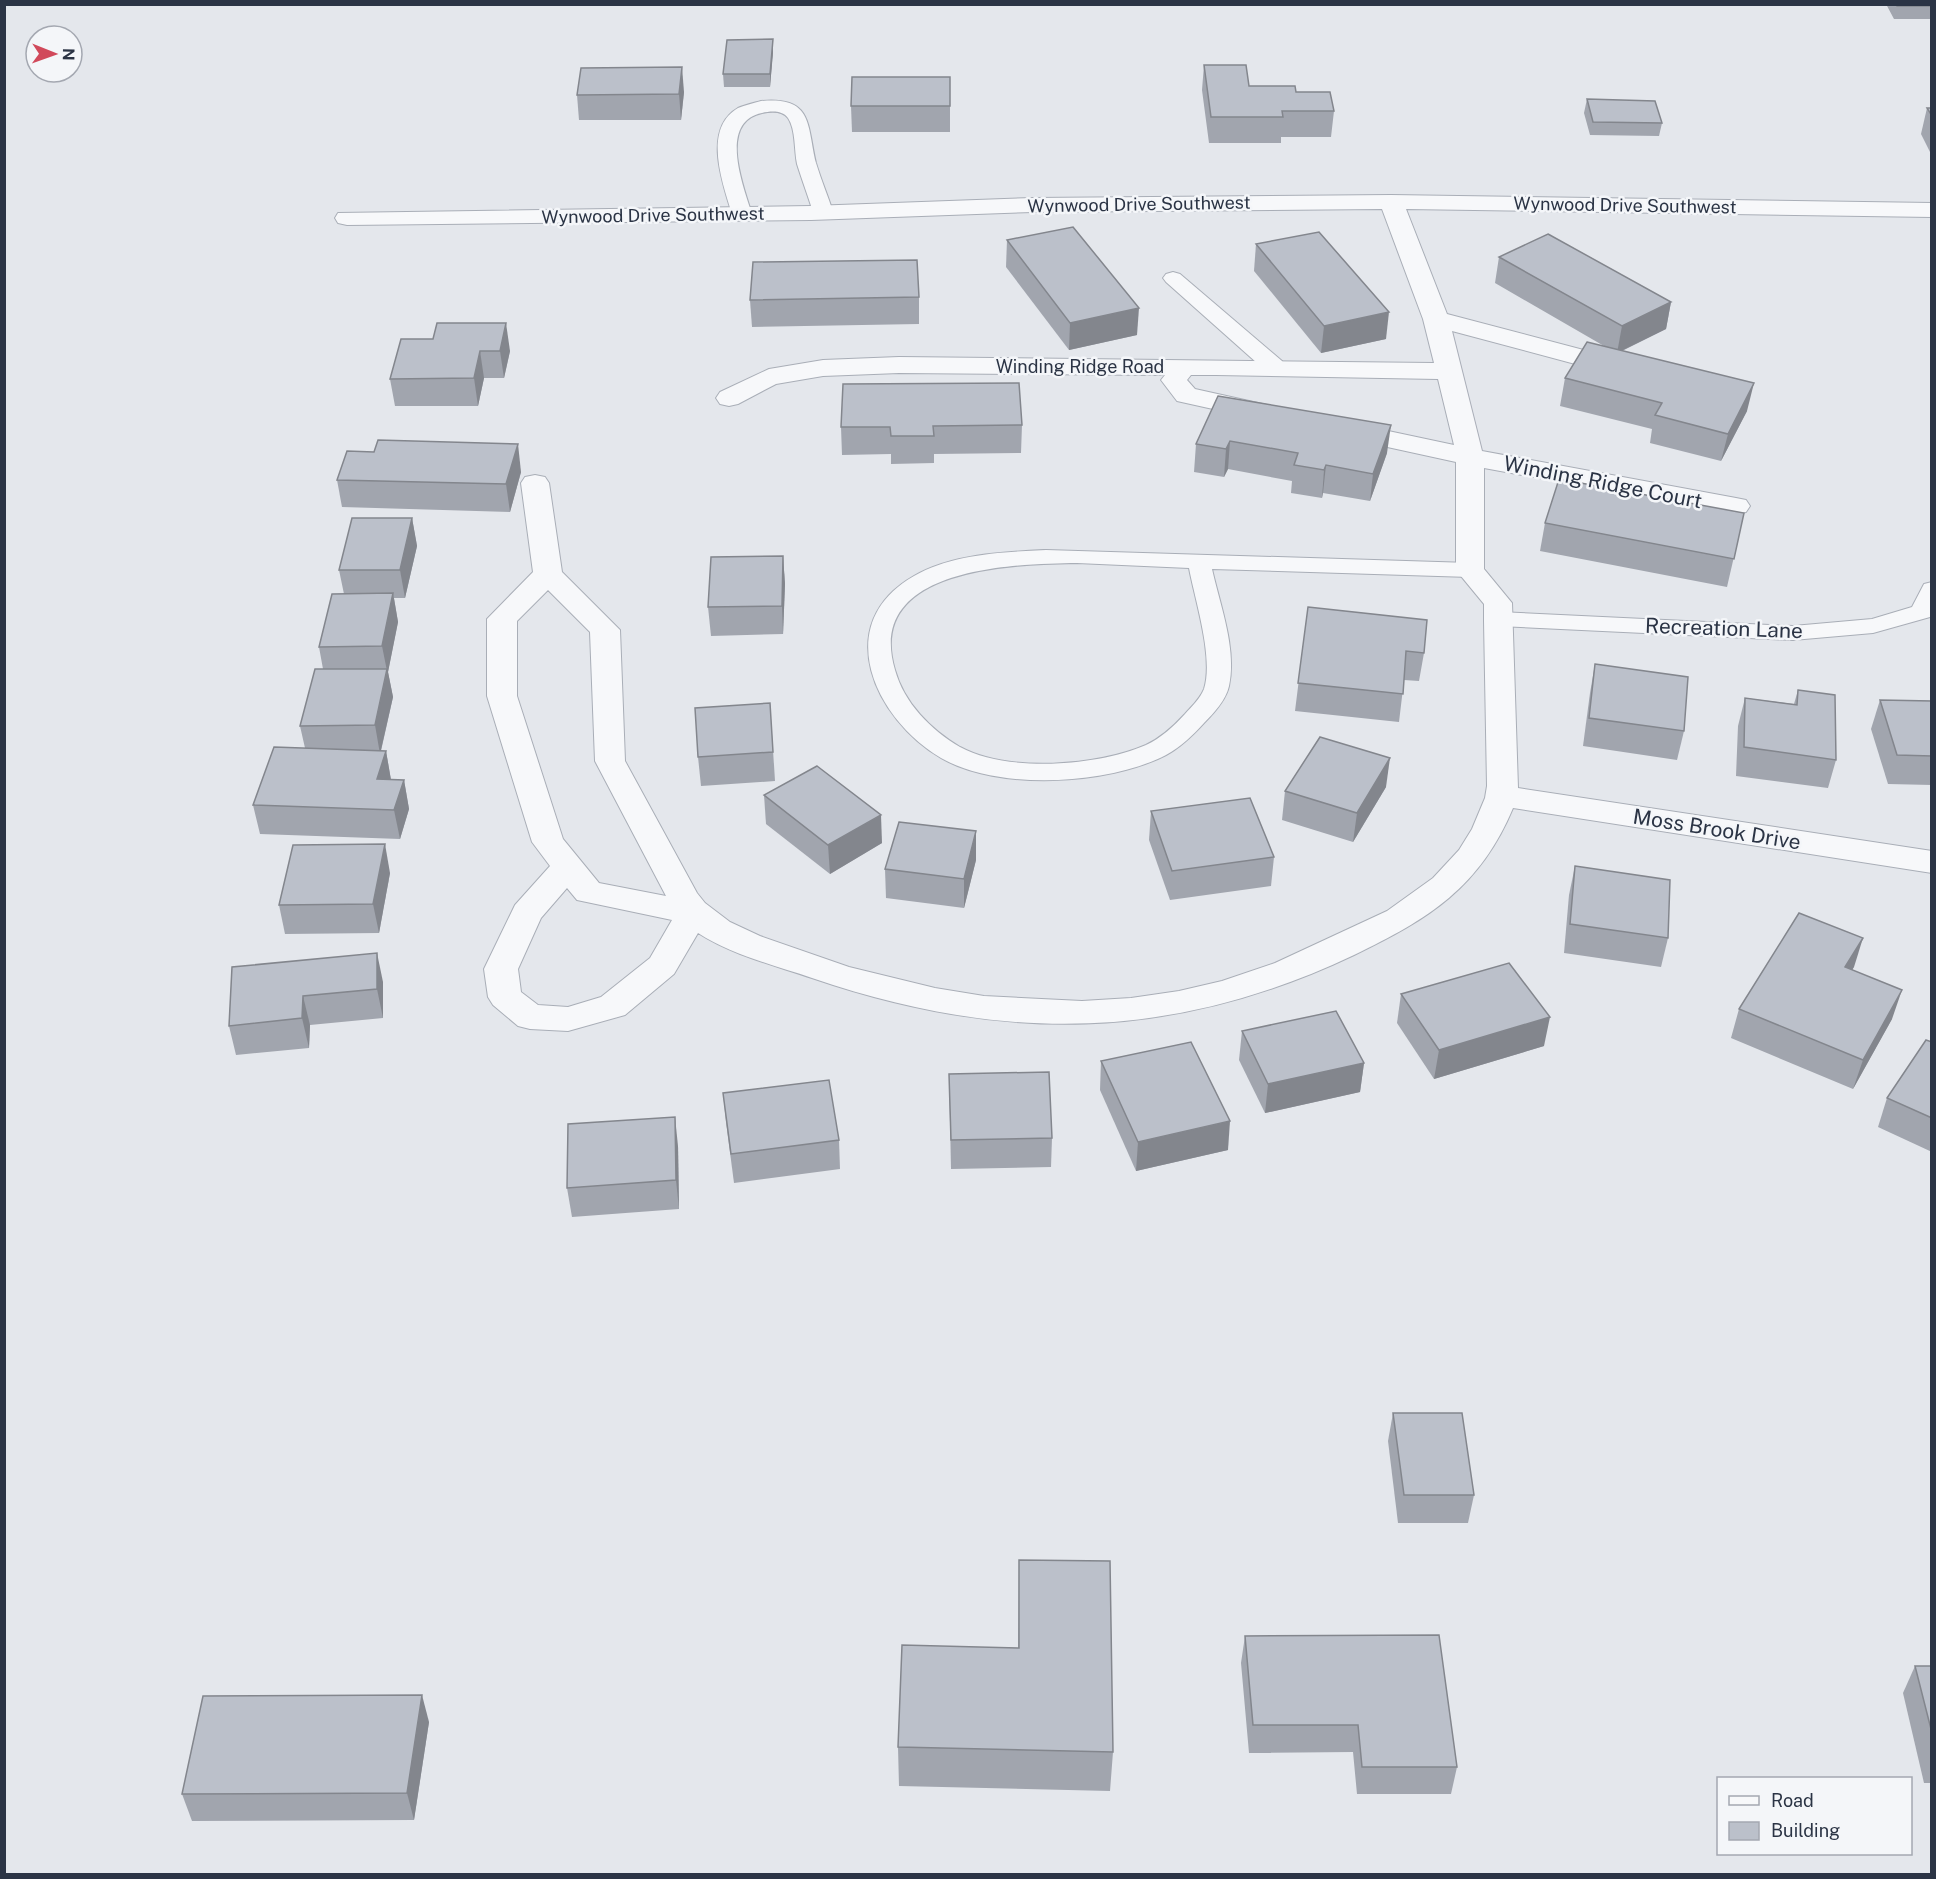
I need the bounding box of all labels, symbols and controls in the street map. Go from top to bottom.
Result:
north arrow [24,24,84,84]
text: N [59,48,78,61]
street label: Wynwood Drive Southwest [1027,192,1251,216]
street label: Wynwood Drive Southwest [1513,193,1737,217]
street label: Wynwood Drive Southwest [541,203,765,227]
street label: Winding Ridge Road [996,356,1164,377]
street label: Winding Ridge Court [1502,450,1704,514]
street label: Recreation Lane [1645,613,1803,643]
street label: Moss Brook Drive [1631,803,1803,855]
legend [1717,1777,1912,1855]
text: Road [1771,1790,1814,1811]
text: Building [1771,1820,1840,1841]

